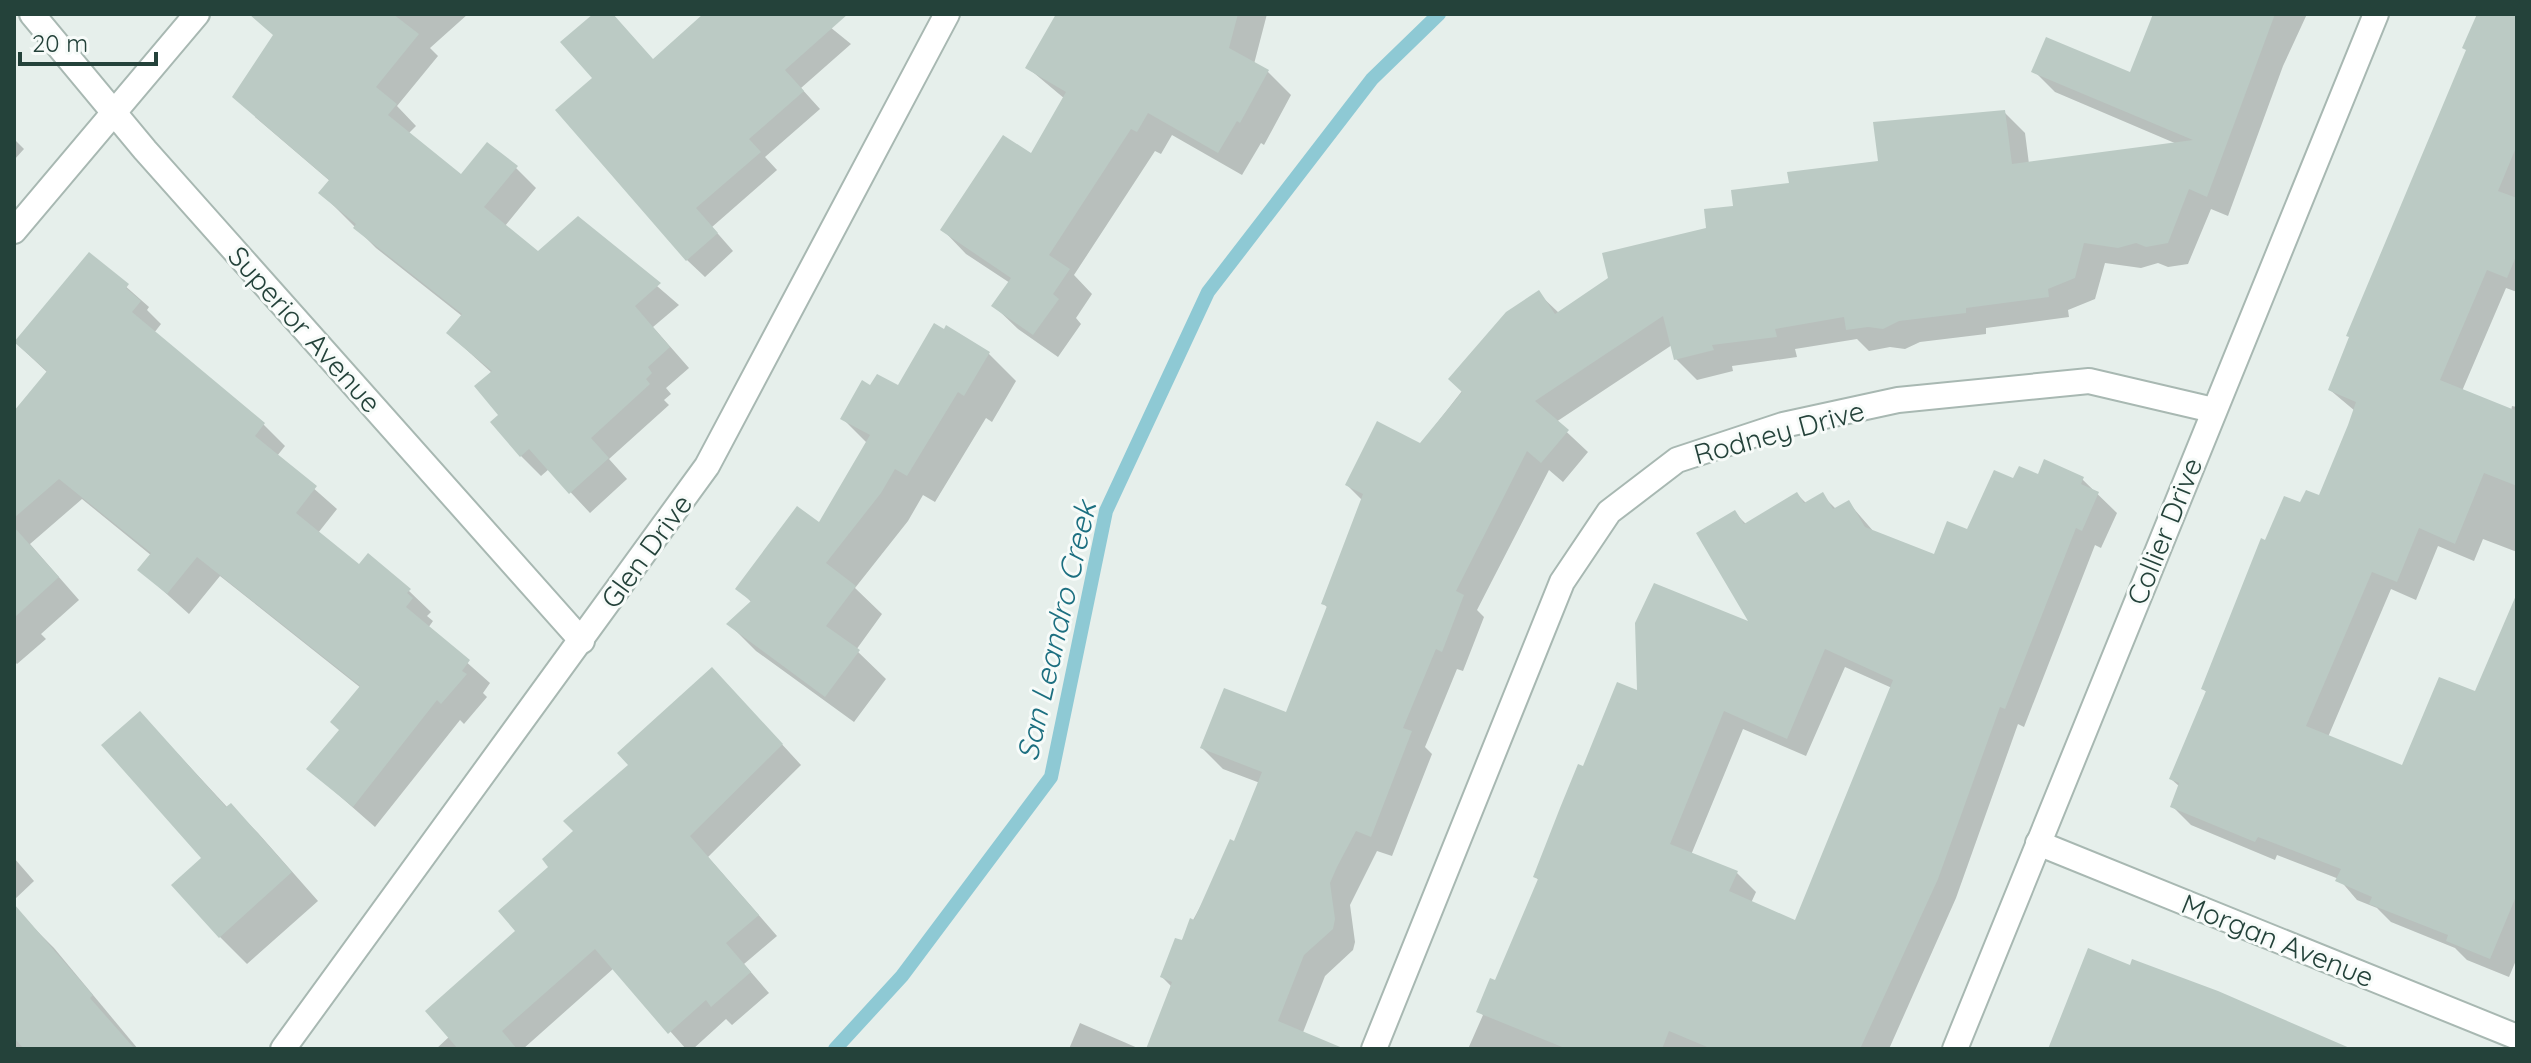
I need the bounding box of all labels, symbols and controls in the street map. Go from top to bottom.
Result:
scale bar [20,16,156,66]
text: 20 m [32,28,88,58]
street label: Superior Avenue [221,238,389,420]
street label: Rodney Drive [1690,392,1868,472]
street label: Collier Drive [2119,452,2209,610]
street label: Glen Drive [593,487,699,615]
water label: San Leandro Creek [1008,495,1105,764]
street label: Morgan Avenue [2177,886,2379,994]

